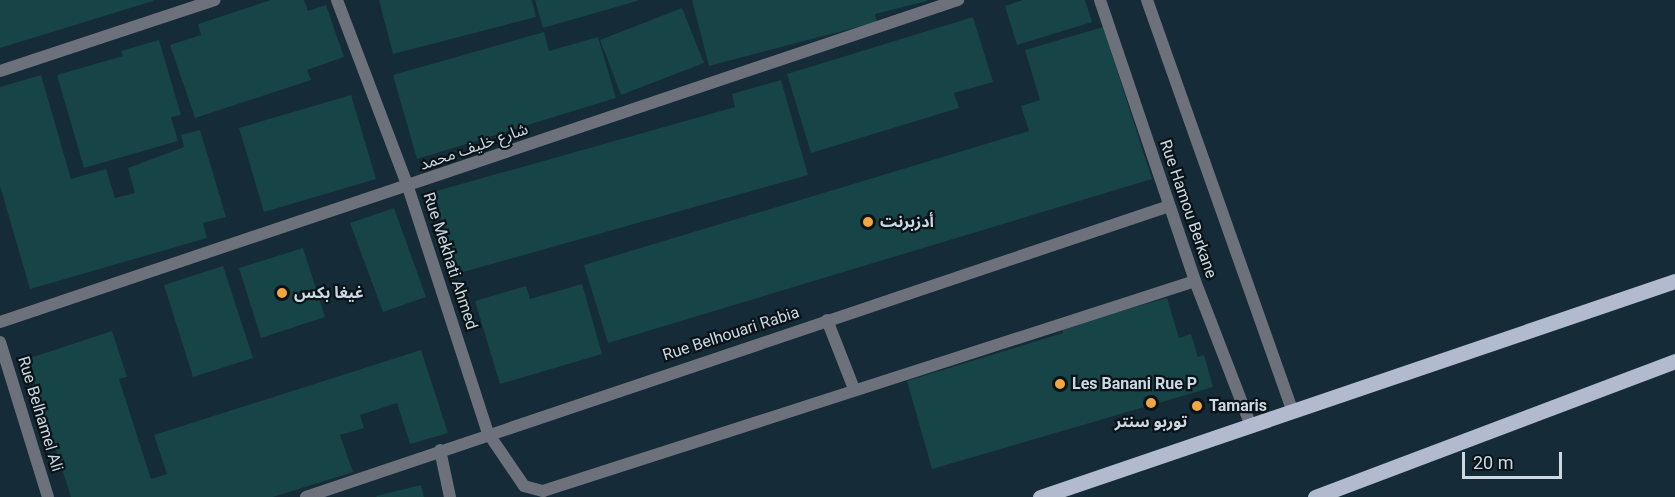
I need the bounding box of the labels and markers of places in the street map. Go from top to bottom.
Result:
place label: أدزبرنت [880,212,934,232]
marker: أدزبرنت [861,215,875,229]
place label: غيغا بكس [294,283,364,303]
marker: غيغا بكس [275,286,289,300]
place label: Les Banani Rue P [1072,374,1197,394]
marker: Les Banani Rue P [1053,377,1067,391]
marker: توربو سنتر [1144,396,1158,410]
place label: Tamaris [1209,396,1267,416]
marker: Tamaris [1190,399,1204,413]
place label: توربو سنتر [1115,412,1187,432]

